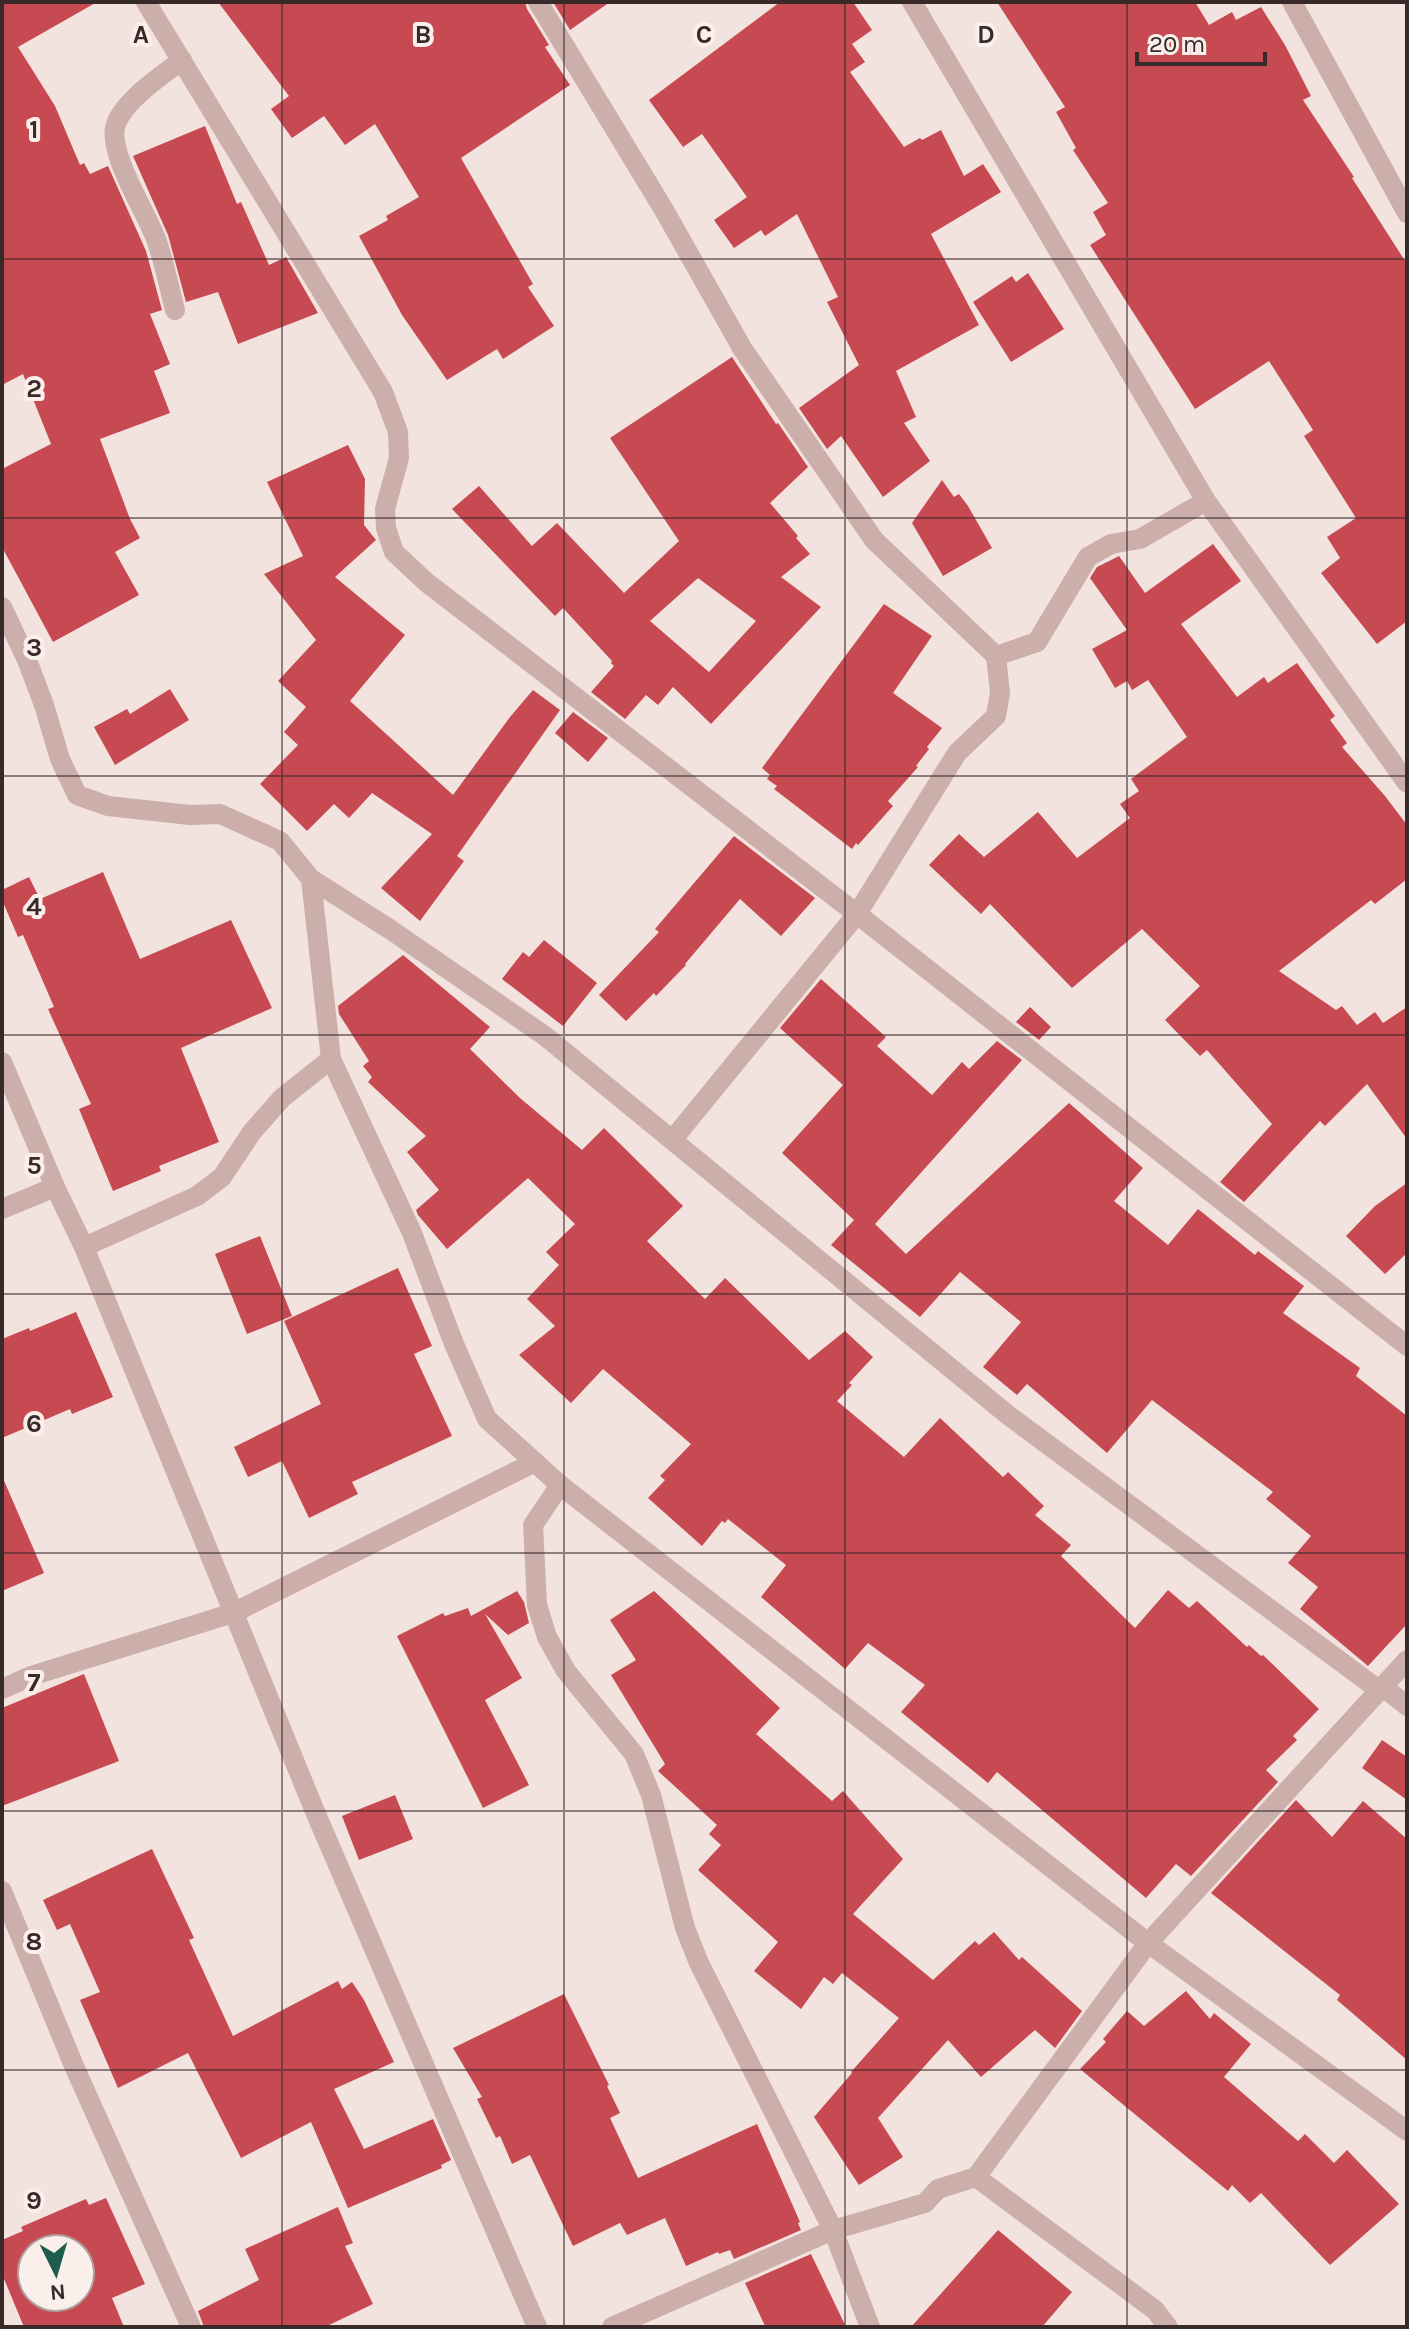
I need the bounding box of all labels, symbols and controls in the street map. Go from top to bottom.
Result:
scale bar [1137,16,1265,66]
text: A [133,19,149,50]
text: B [415,19,431,50]
text: C [696,19,712,50]
text: D [977,19,995,50]
text: 20 m [1149,30,1205,58]
text: 1 [29,114,39,145]
text: 2 [26,373,42,404]
text: 3 [26,632,42,663]
text: 4 [26,891,42,922]
text: 5 [26,1150,42,1181]
text: 6 [26,1408,42,1439]
text: 7 [28,1667,41,1698]
text: 8 [26,1926,42,1957]
text: 9 [26,2185,42,2216]
north arrow [16,2233,96,2313]
text: N [49,2278,67,2306]

